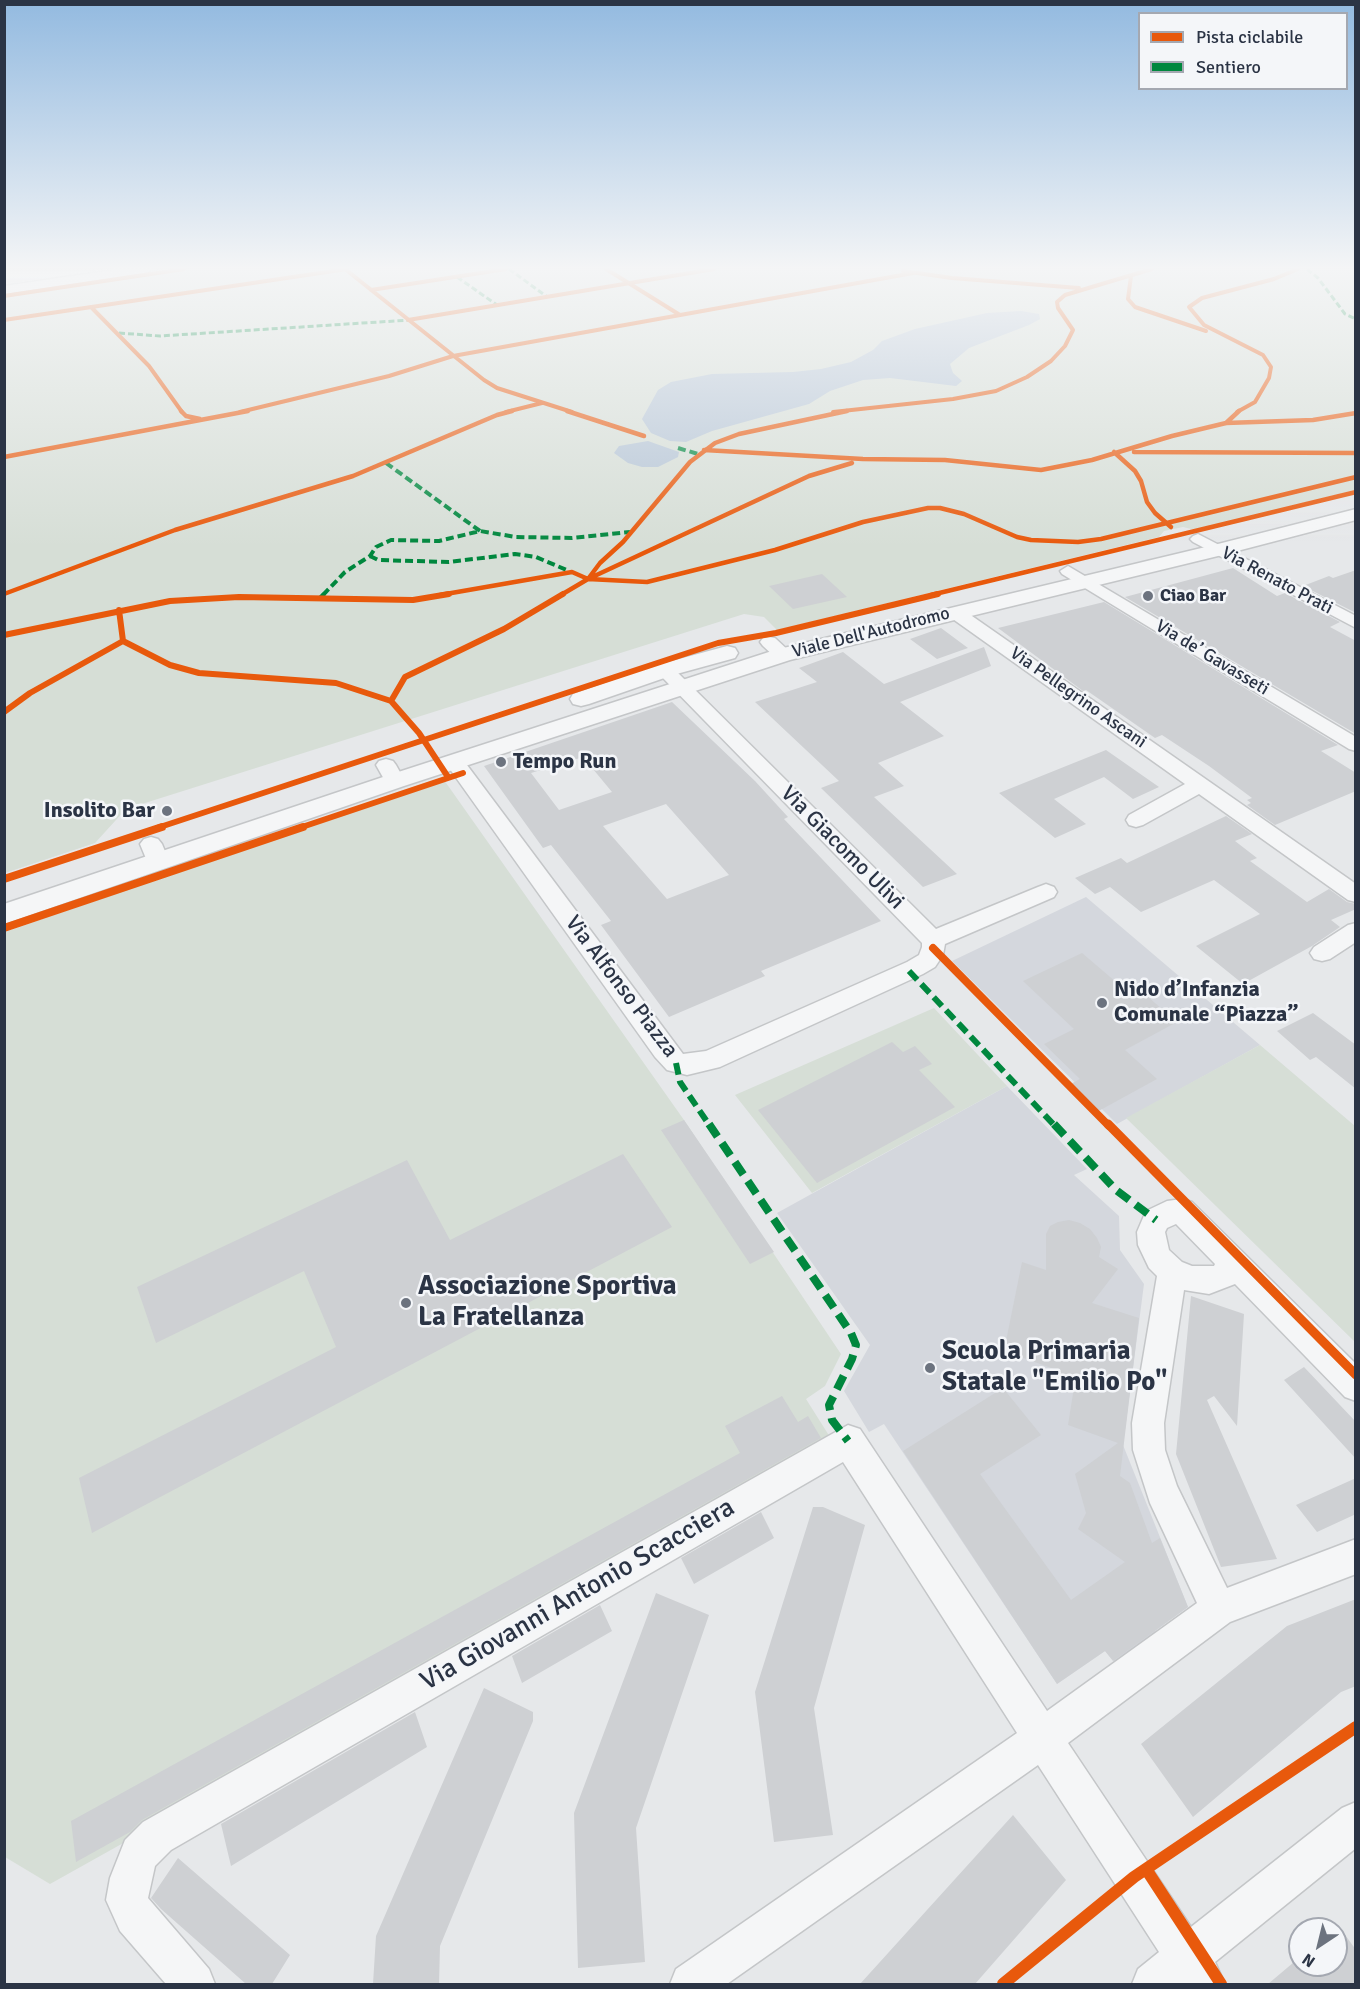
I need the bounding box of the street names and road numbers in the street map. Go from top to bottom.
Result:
street label: Via Renato Prati [1218,543,1336,619]
street label: Viale Dell'Autodromo [790,603,952,663]
street label: Via de’ Gavasseti [1151,616,1273,700]
street label: Via Pellegrino Ascani [1006,643,1150,753]
street label: Via Giacomo Ulivi [775,781,909,915]
street label: Via Alfonso Piazza [559,911,683,1063]
street label: Via Giovanni Antonio Scacciera [415,1492,741,1698]

